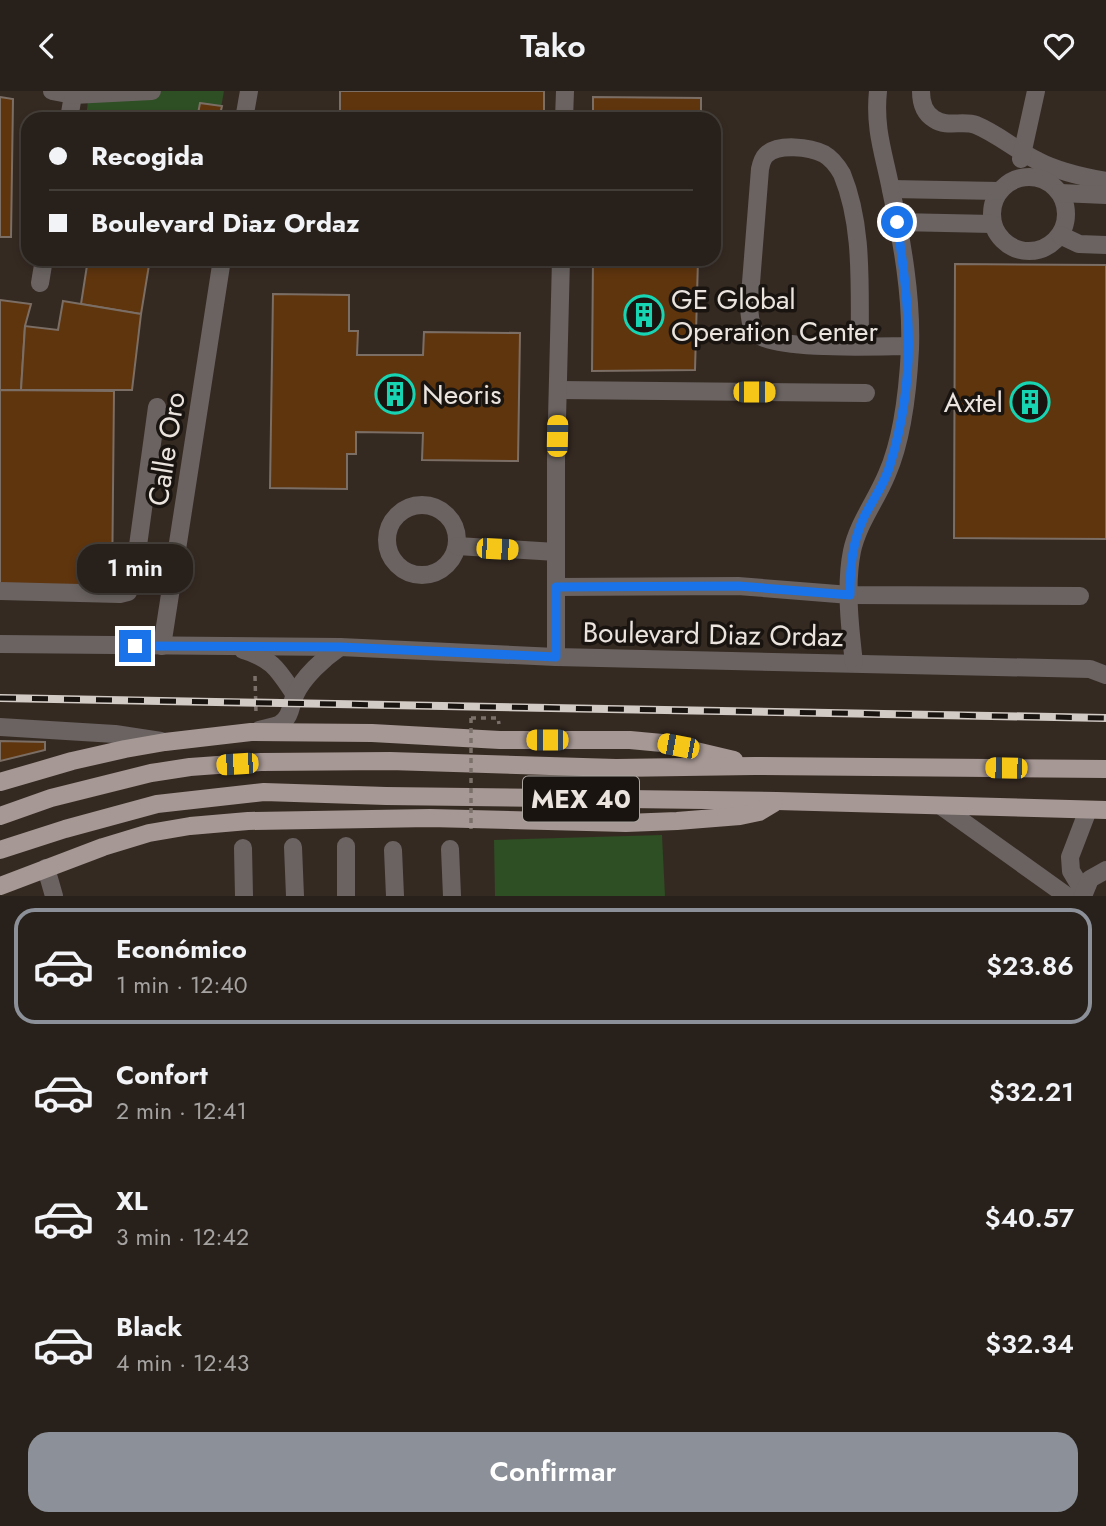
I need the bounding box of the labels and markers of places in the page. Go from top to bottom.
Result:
place label: GE Global Operation Center [671,279,878,352]
building icon: GE Global Operation Center [623,294,665,336]
building icon: Neoris [374,373,416,415]
place label: Neoris [422,374,502,415]
building icon: Axtel [1009,381,1051,423]
place label: Axtel [944,382,1003,423]

